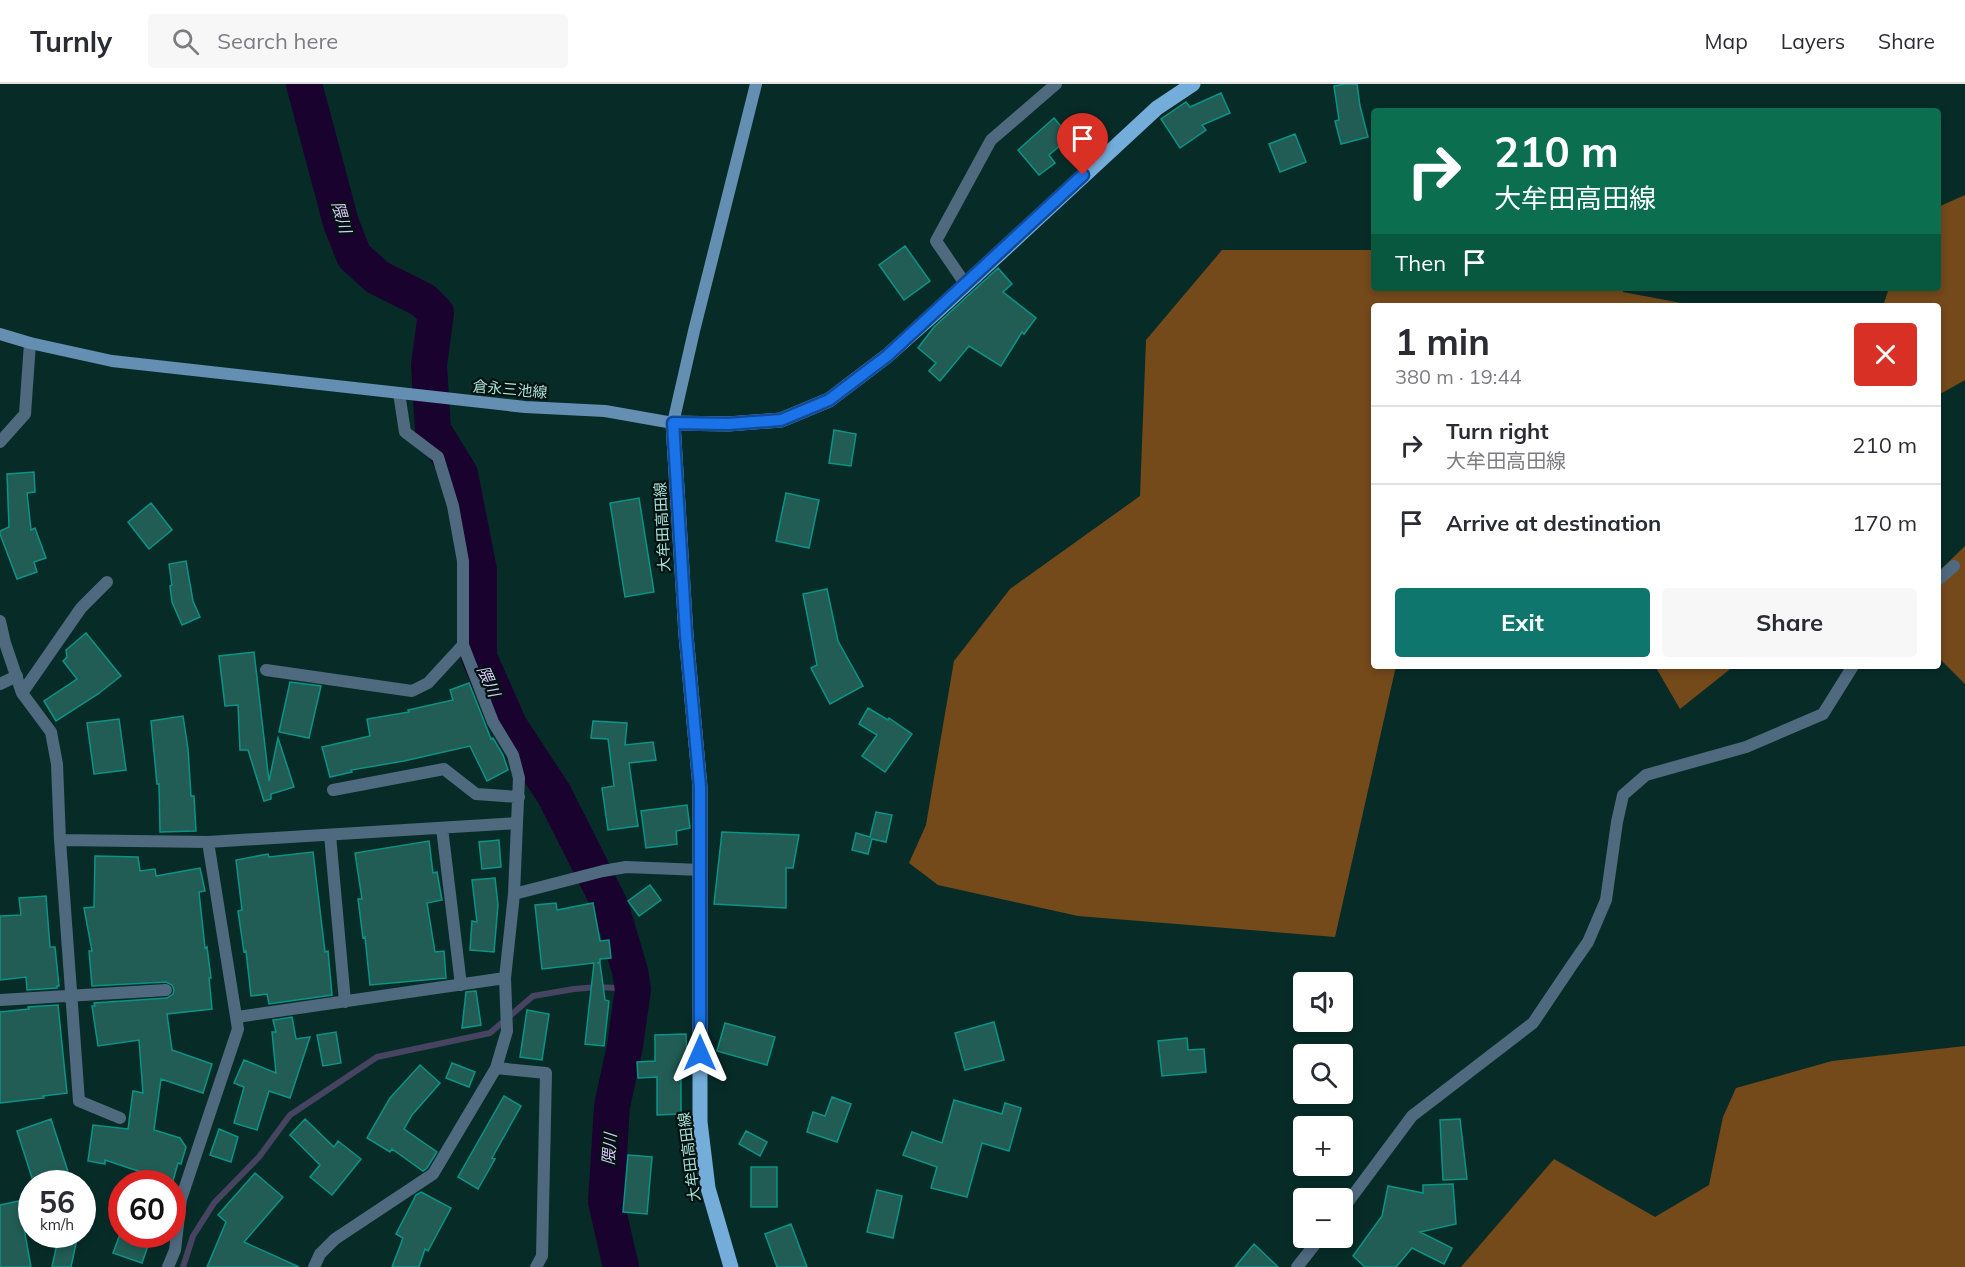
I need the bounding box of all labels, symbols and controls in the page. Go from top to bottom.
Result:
search box [148,14,568,68]
text: Turnly [30,24,112,59]
icon: search [169,25,202,58]
text: Search here [217,27,338,55]
text: Map [1705,28,1748,54]
text: Layers [1781,28,1845,54]
text: Share [1878,28,1935,54]
pin [1057,113,1108,175]
icon: arrive [1066,122,1099,155]
text: 210 m [1494,125,1619,178]
icon: right [1395,132,1473,210]
text: 大牟田高田線 [1494,181,1656,215]
water label: 隈川 [328,199,357,237]
icon: arrive [1458,246,1491,279]
text: Then [1395,249,1446,277]
text: 1 min [1395,319,1490,364]
button: close [1854,323,1917,386]
text: 380 m · 19:44 [1395,364,1521,389]
street label: 倉永三池線 [472,376,548,402]
text: Turn right [1446,417,1549,445]
icon: right [1395,429,1428,462]
text: 210 m [1852,431,1917,459]
text: 大牟田高田線 [1446,448,1566,473]
street label: 大牟田高田線 [650,482,674,572]
icon: arrive [1395,507,1428,540]
text: Arrive at destination [1446,509,1661,537]
text: 170 m [1852,509,1917,537]
button: Exit [1395,588,1650,657]
button: Share [1662,588,1917,657]
water label: 隈川 [473,662,505,702]
map controls [1293,972,1353,1248]
button: sound [1293,972,1353,1032]
position arrow [668,1021,732,1085]
button: search [1293,1044,1353,1104]
street label: 大牟田高田線 [674,1111,704,1203]
button: + [1293,1116,1353,1176]
water label: 隈川 [598,1130,620,1166]
speed limit sign: 60 [108,1170,186,1248]
text: 56 [39,1183,75,1221]
button: − [1293,1188,1353,1248]
text: km/h [40,1215,74,1234]

